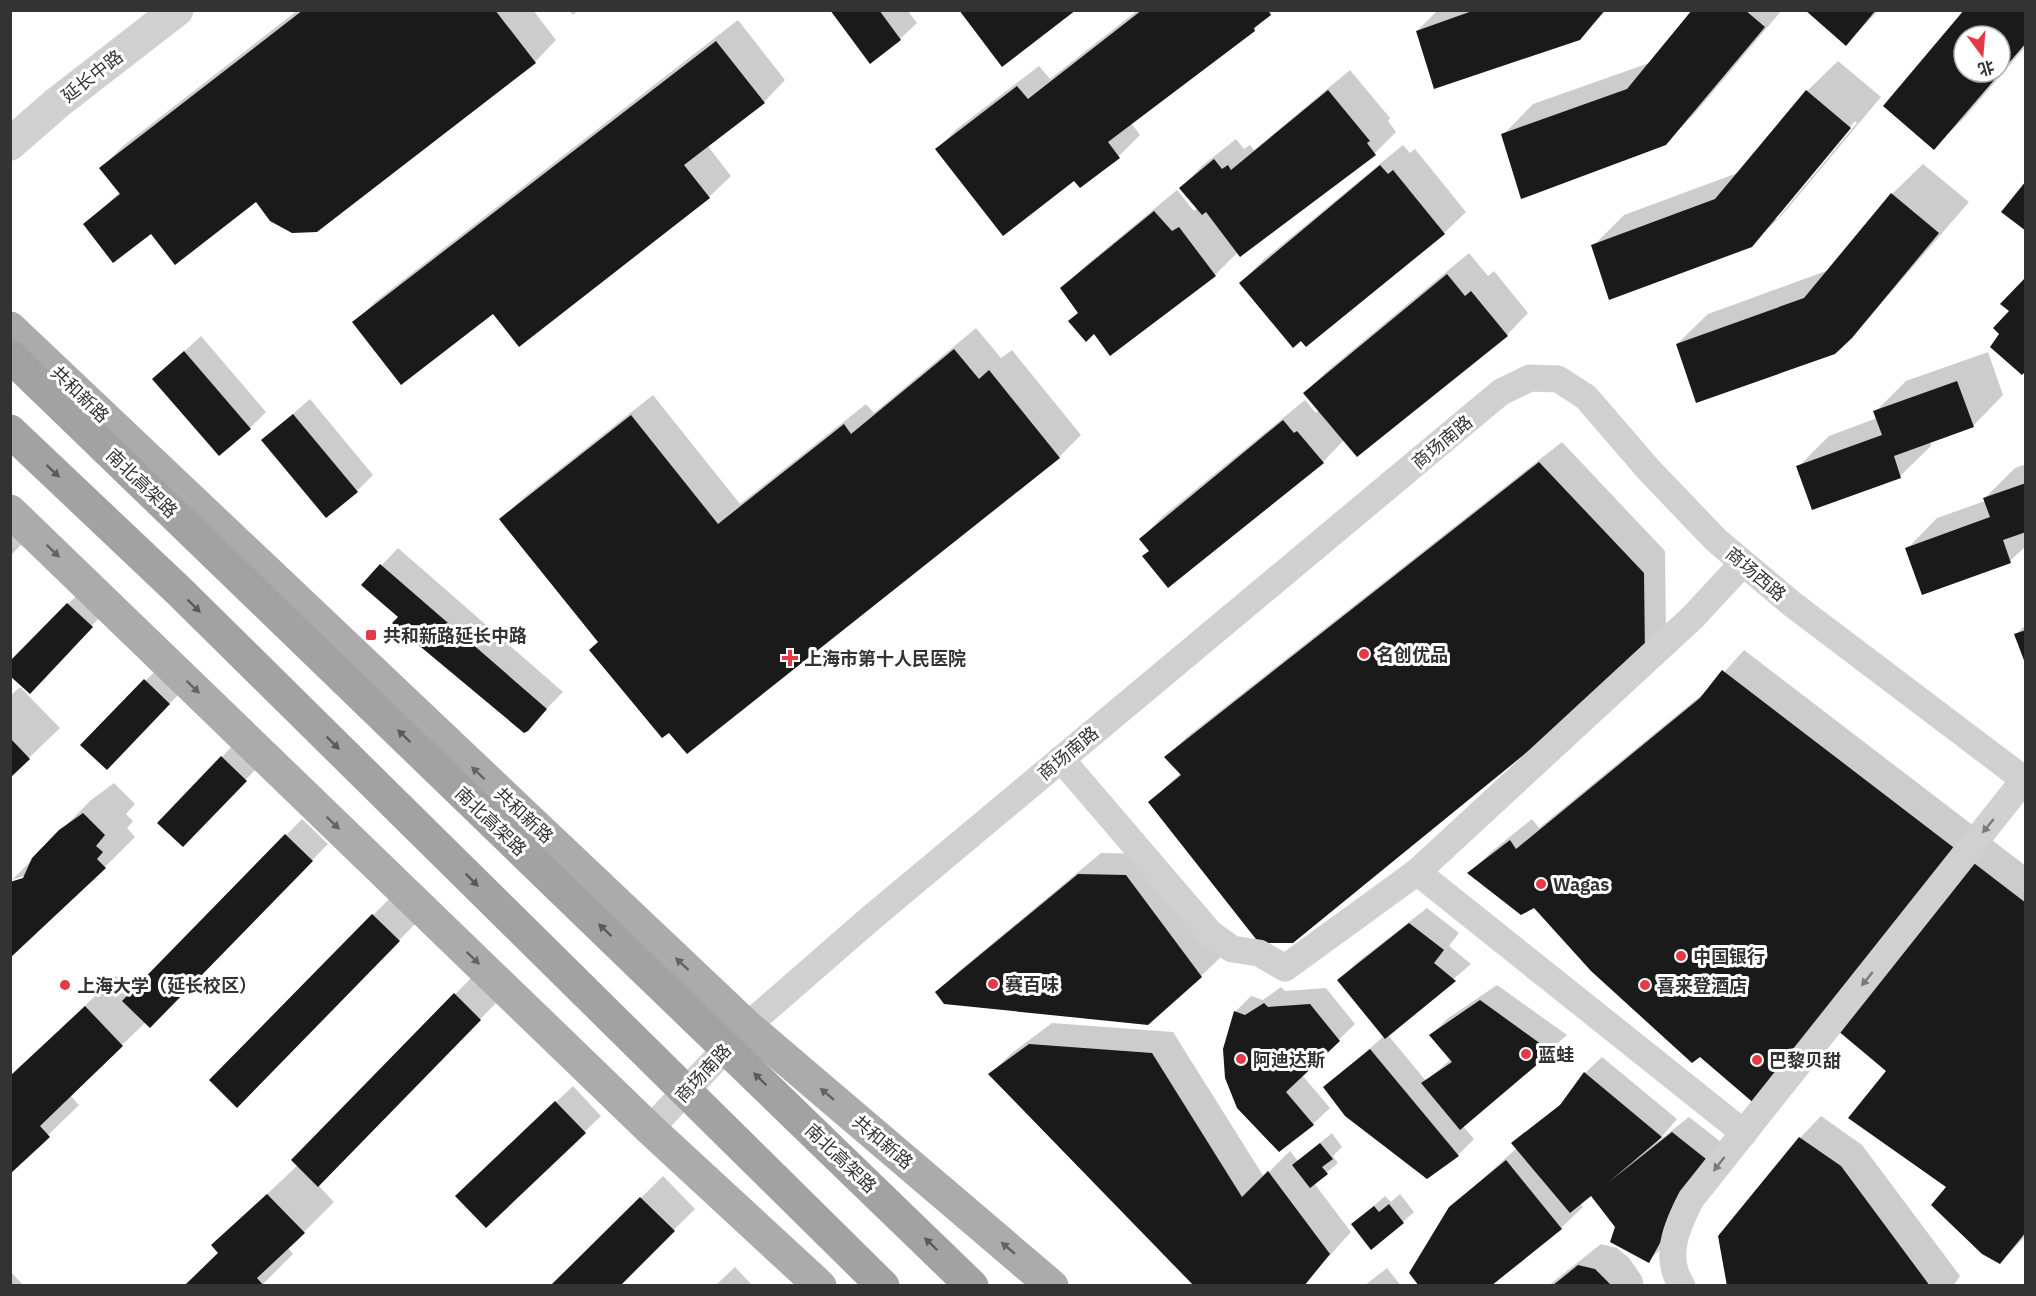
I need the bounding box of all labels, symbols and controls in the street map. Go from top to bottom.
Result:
north arrow [1952,24,2012,84]
street label: 延长中路 [57,45,127,107]
text: 北 [1976,57,1997,80]
street label: 共和新路 [46,361,114,427]
street label: 商场南路 [1407,410,1477,474]
street label: 南北高架路 [102,443,182,523]
one-way arrow [46,464,60,478]
street label: 商场西路 [1721,542,1791,606]
one-way arrow [45,544,59,558]
one-way arrow [187,598,201,612]
place label: 共和新路延长中路 [383,624,527,647]
marker: 共和新路延长中路 [364,628,378,642]
place label: 名创优品 [1376,643,1448,666]
place label: 上海市第十人民医院 [804,647,966,670]
marker: 名创优品 [1357,647,1371,661]
marker: 上海市第十人民医院 [781,649,799,667]
one-way arrow [185,680,200,694]
street label: 商场南路 [1033,721,1103,785]
one-way arrow [396,729,411,743]
one-way arrow [326,735,340,750]
one-way arrow [471,766,486,780]
street label: 南北高架路 [451,781,531,861]
street label: 共和新路 [490,782,558,848]
one-way arrow [325,815,339,829]
one-way arrow [1982,818,1995,833]
one-way arrow [464,872,478,886]
place label: Wagas [1553,873,1609,896]
marker: Wagas [1534,877,1548,891]
one-way arrow [598,923,612,937]
place label: 中国银行 [1693,945,1765,968]
marker: 中国银行 [1674,949,1688,963]
one-way arrow [466,951,480,965]
one-way arrow [674,957,689,971]
one-way arrow [1861,971,1873,986]
place label: 赛百味 [1005,973,1059,996]
place label: 上海大学（延长校区） [77,974,257,997]
place label: 喜来登酒店 [1657,974,1747,997]
marker: 赛百味 [986,977,1000,991]
marker: 上海大学（延长校区） [58,978,72,992]
marker: 喜来登酒店 [1638,978,1652,992]
street label: 商场南路 [670,1039,736,1107]
place label: 蓝蛙 [1538,1043,1574,1066]
marker: 蓝蛙 [1519,1047,1533,1061]
place label: 阿迪达斯 [1253,1048,1325,1071]
place label: 巴黎贝甜 [1769,1049,1841,1072]
marker: 阿迪达斯 [1234,1052,1248,1066]
marker: 巴黎贝甜 [1750,1053,1764,1067]
one-way arrow [754,1073,768,1087]
one-way arrow [820,1088,835,1101]
street label: 共和新路 [848,1110,918,1174]
street label: 南北高架路 [801,1118,881,1198]
one-way arrow [1712,1156,1725,1172]
one-way arrow [924,1238,939,1251]
one-way arrow [1000,1241,1016,1254]

